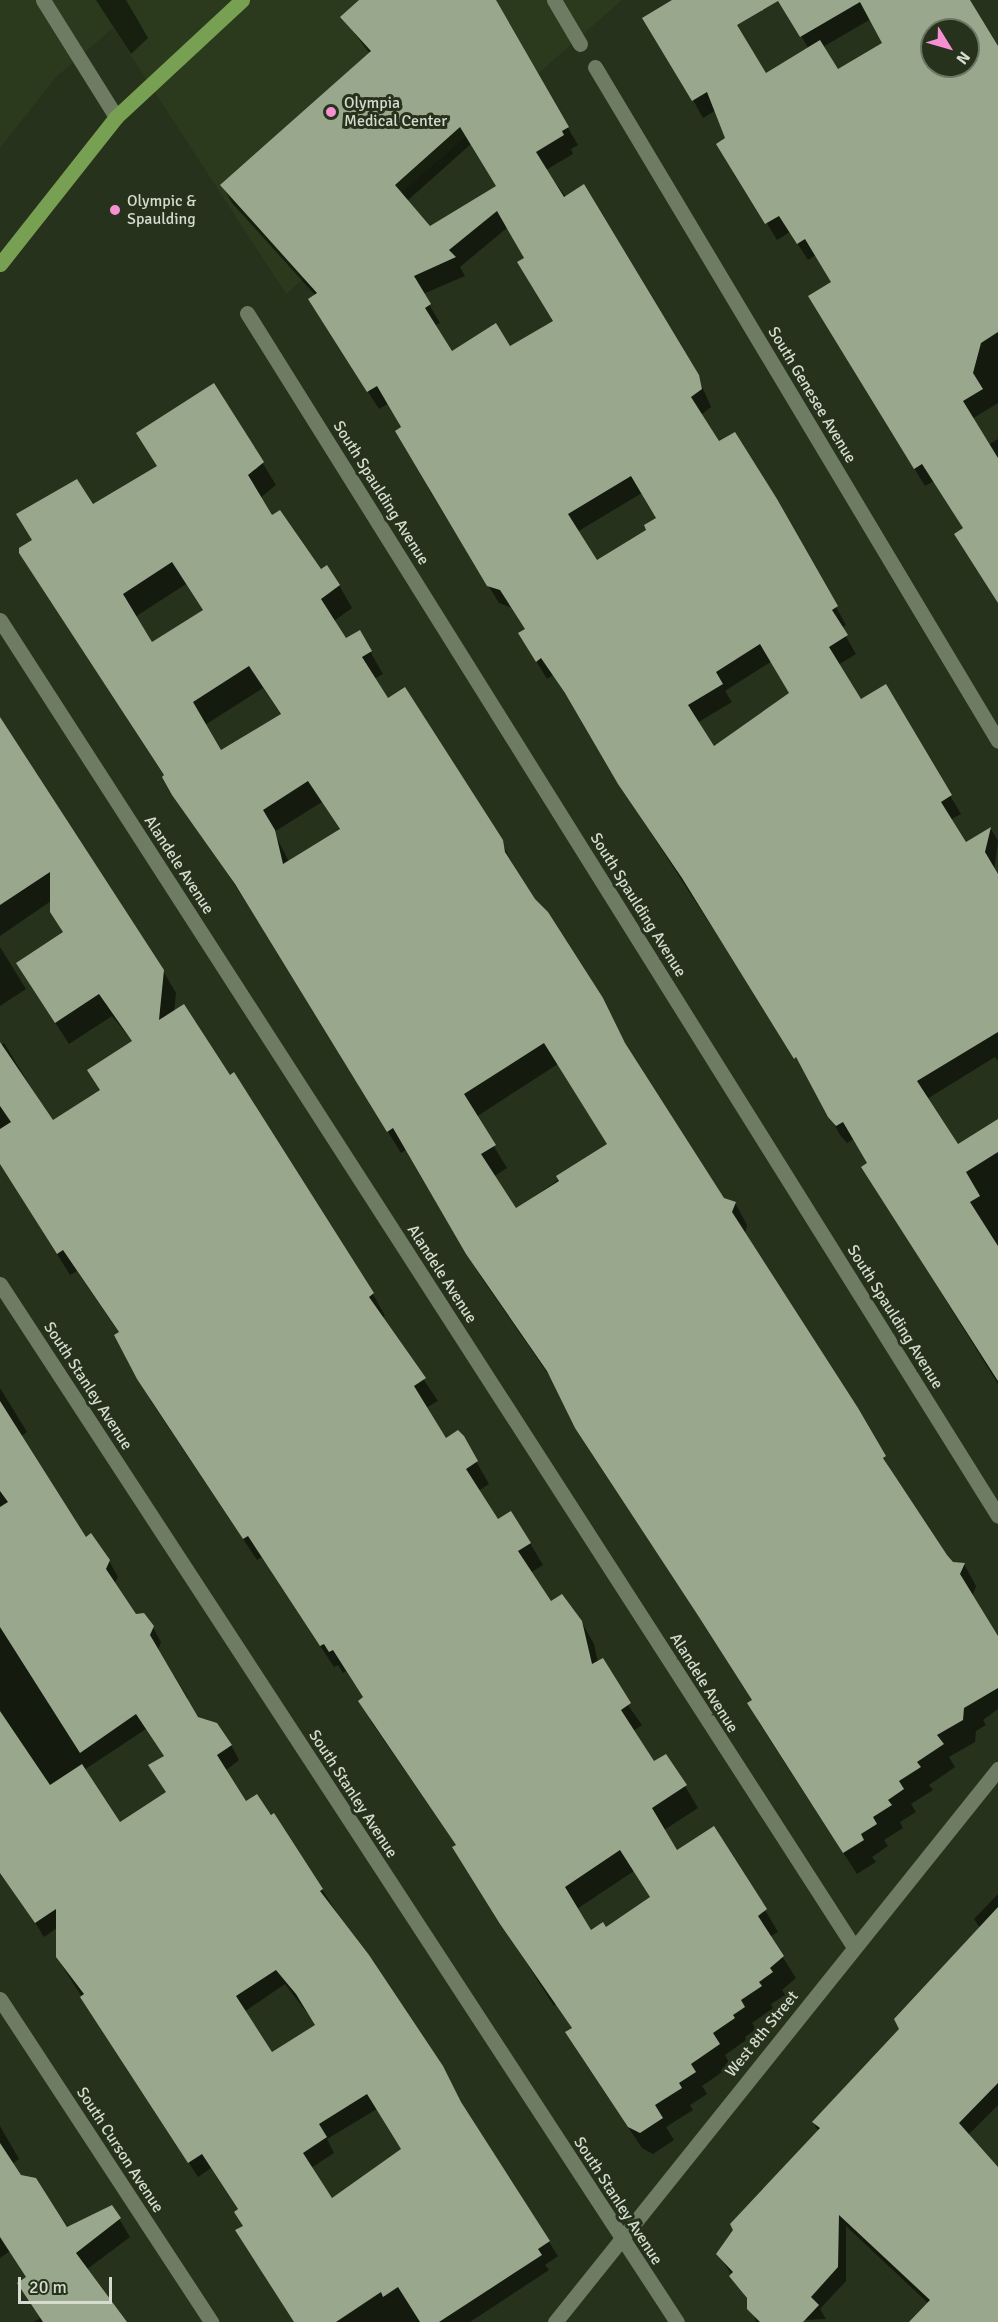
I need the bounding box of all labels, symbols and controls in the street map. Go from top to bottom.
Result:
north arrow [920,18,980,78]
text: N [951,47,974,68]
place label: Olympia Medical Center [344,93,447,131]
marker: Olympia Medical Center [322,103,340,121]
place label: Olympic & Spaulding [127,191,196,229]
marker: Olympic & Spaulding [108,203,122,217]
street label: South Genesee Avenue [764,323,860,467]
street label: South Spaulding Avenue [329,417,433,569]
street label: Alandele Avenue [140,812,218,918]
street label: South Spaulding Avenue [586,829,690,981]
street label: Alandele Avenue [403,1221,481,1327]
street label: South Spaulding Avenue [843,1241,947,1393]
street label: South Stanley Avenue [40,1318,136,1454]
street label: Alandele Avenue [666,1630,742,1736]
street label: South Stanley Avenue [305,1726,401,1862]
street label: West 8th Street [721,1987,803,2081]
street label: South Curson Avenue [72,2084,168,2216]
street label: South Stanley Avenue [570,2133,666,2269]
scale bar [21,2265,116,2303]
text: 20 m [29,2276,67,2298]

